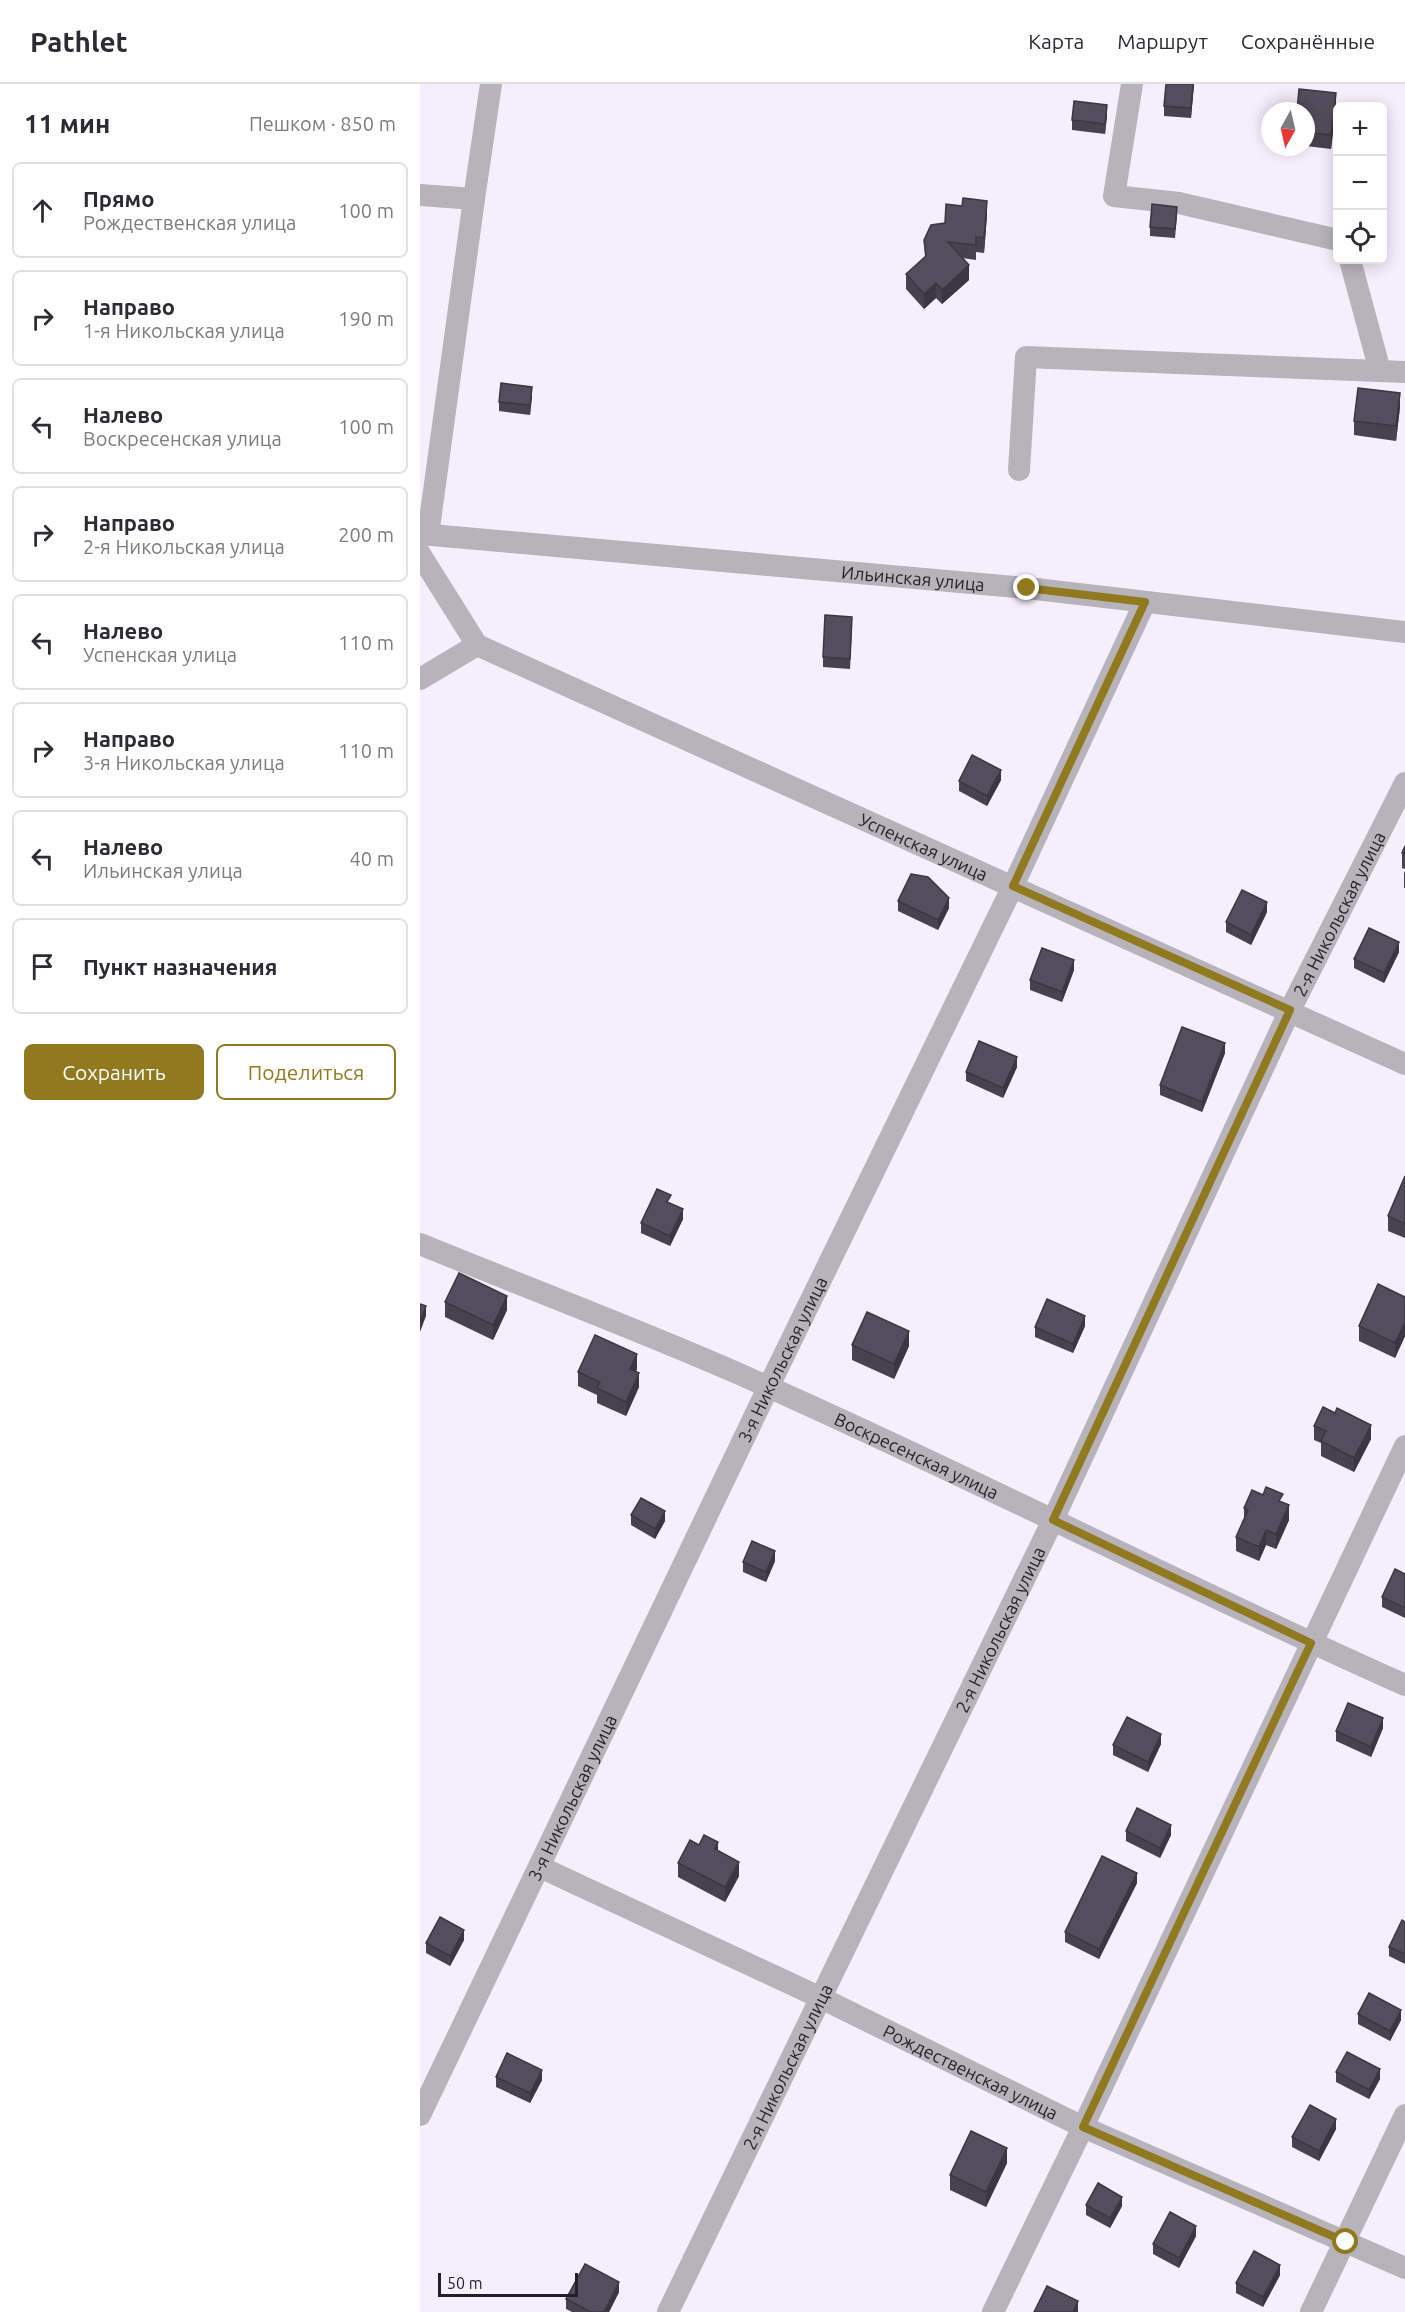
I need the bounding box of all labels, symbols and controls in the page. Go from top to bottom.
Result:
text: Pathlet [30,26,128,57]
text: Карта [1028,29,1084,53]
text: Маршрут [1117,29,1208,53]
text: Сохранённые [1241,29,1375,53]
north arrow [1261,102,1315,156]
map controls [1333,102,1387,264]
button: + [1333,102,1387,156]
text: 11 мин [24,109,110,138]
text: Пешком · 850 m [249,112,396,135]
button: − [1333,156,1387,210]
text: Прямо [83,186,154,211]
icon: ahead [26,194,59,227]
text: 100 m [338,199,394,222]
button: locate [1333,210,1387,264]
text: Рождественская улица [83,211,296,234]
text: Направо [83,294,175,319]
icon: right [26,302,59,335]
text: 190 m [338,307,394,330]
text: 1-я Никольская улица [83,319,285,342]
text: Налево [83,402,163,427]
icon: left [26,410,59,443]
text: 100 m [338,415,394,438]
text: Воскресенская улица [83,427,282,450]
text: Направо [83,510,175,535]
icon: right [26,518,59,551]
text: 200 m [338,523,394,546]
text: 2-я Никольская улица [83,535,285,558]
street label: Ильинская улица [840,562,986,594]
route end [1013,574,1039,600]
text: Налево [83,618,163,643]
icon: left [26,626,59,659]
text: 110 m [338,631,394,654]
text: Успенская улица [83,643,237,666]
text: Направо [83,726,175,751]
icon: right [26,734,59,767]
text: 110 m [338,739,394,762]
text: 3-я Никольская улица [83,751,285,774]
street label: Успенская улица [856,809,991,884]
street label: 2-я Никольская улица [1289,828,1389,999]
text: Налево [83,834,163,859]
icon: left [26,842,59,875]
text: 40 m [350,847,394,870]
text: Ильинская улица [83,859,243,882]
icon: arrive [26,950,59,983]
text: Пункт назначения [83,954,277,979]
button: Сохранить [24,1044,204,1100]
button: Поделиться [216,1044,396,1100]
street label: 3-я Никольская улица [734,1273,831,1445]
street label: Воскресенская улица [832,1408,1002,1503]
street label: 2-я Никольская улица [951,1543,1049,1715]
street label: 3-я Никольская улица [524,1711,620,1884]
street label: 2-я Никольская улица [739,1980,836,2153]
street label: Рождественская улица [880,2020,1061,2123]
route start [1332,2228,1358,2254]
scale bar [438,2270,578,2298]
text: 50 m [447,2274,483,2292]

